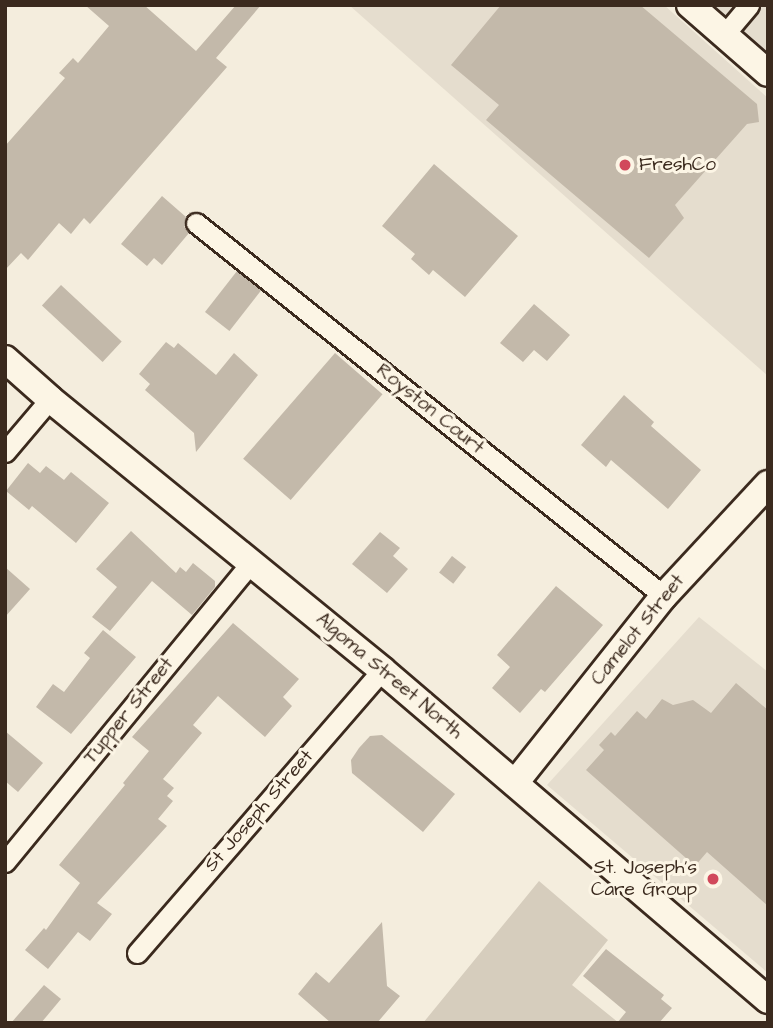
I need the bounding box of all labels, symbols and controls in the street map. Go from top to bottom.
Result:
place label: FreshCo [639,154,716,176]
marker: FreshCo [617,157,633,173]
street label: Royston Court [372,359,488,459]
street label: Camelot Street [586,570,690,690]
street label: Algoma Street North [311,608,467,744]
street label: Tupper Street [79,653,179,769]
street label: St Joseph Street [200,745,318,877]
place label: St. Joseph's Care Group [591,857,697,901]
marker: St. Joseph's Care Group [703,869,723,889]

